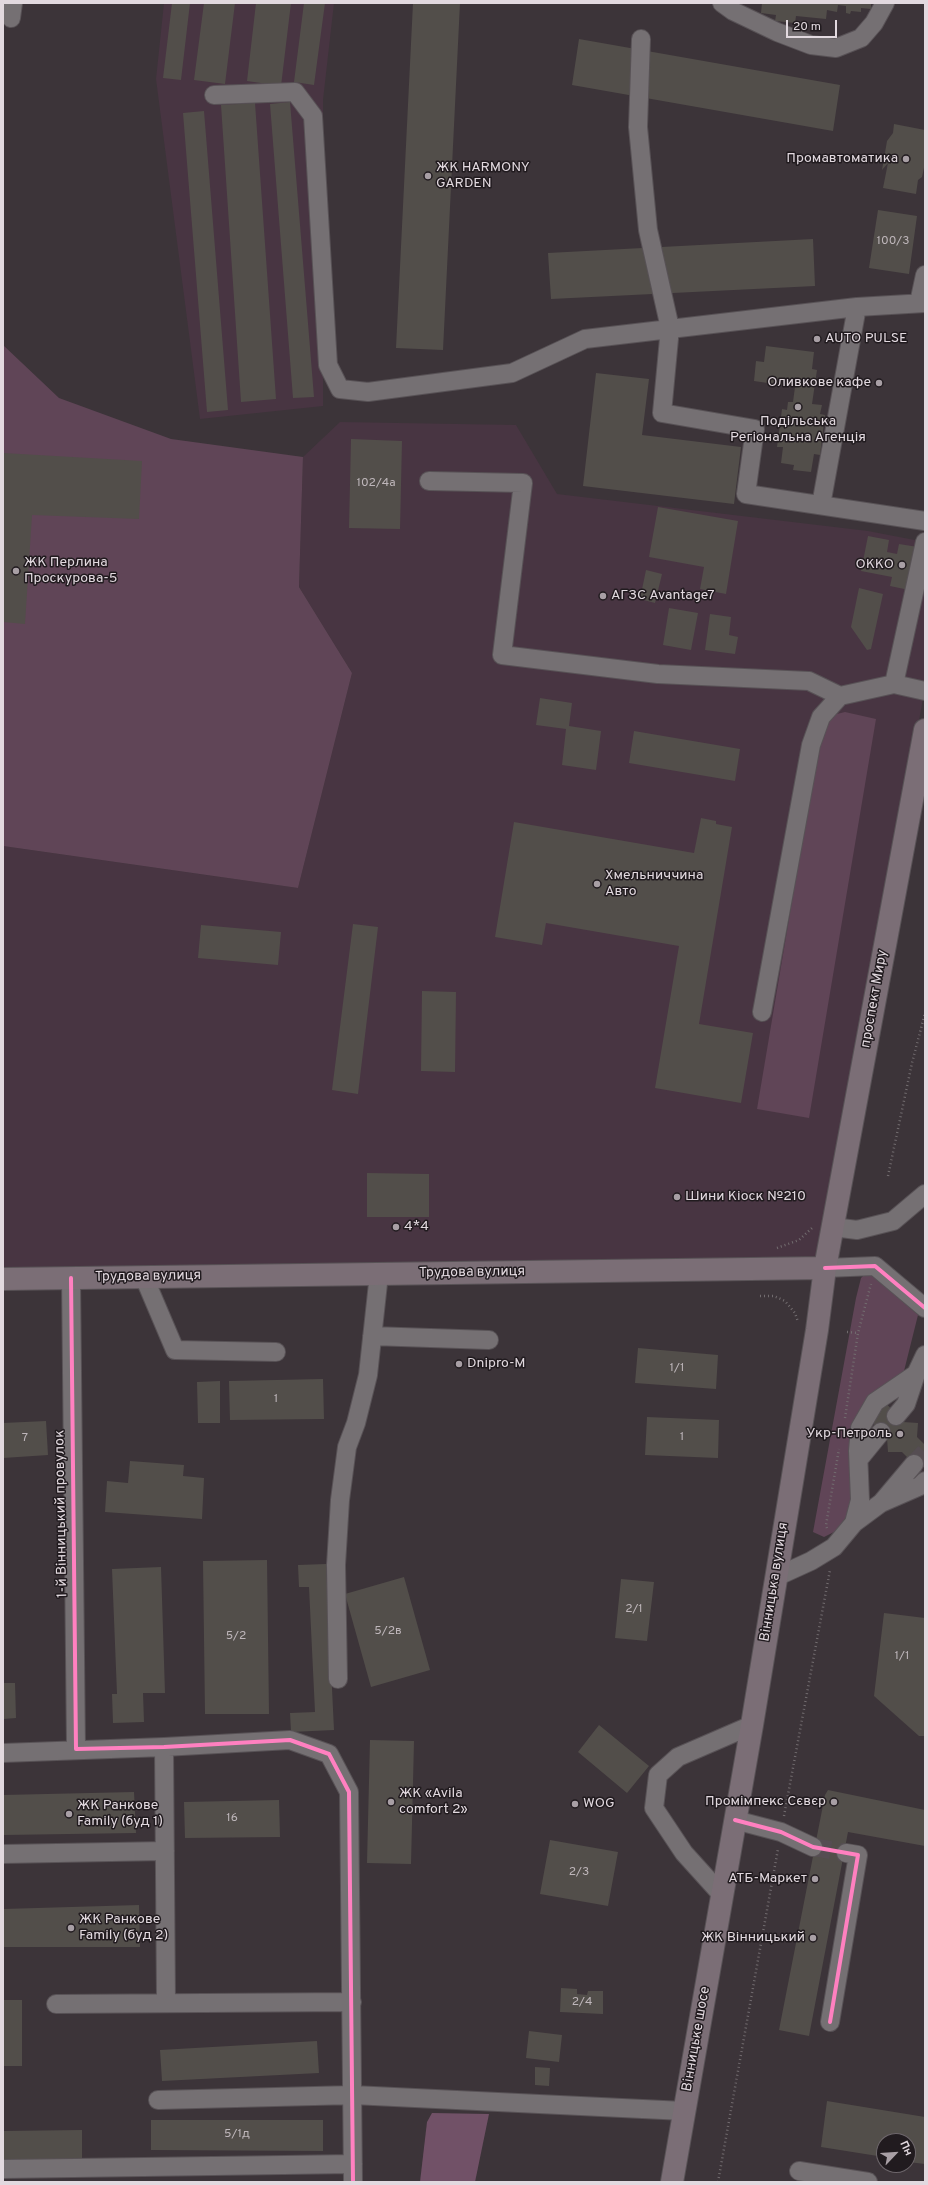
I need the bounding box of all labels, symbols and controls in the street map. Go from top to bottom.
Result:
scale bar [788,12,839,38]
text: 20 m [793,19,821,35]
place label: Промавтоматика [786,151,898,167]
marker: Промавтоматика [901,154,911,164]
place label: ЖК HARMONY GARDEN [436,160,530,192]
marker: ЖК HARMONY GARDEN [423,171,433,181]
house number: 100/3 [877,235,909,249]
place label: AUTO PULSE [825,331,907,347]
marker: AUTO PULSE [812,334,822,344]
place label: Оливкове кафе [767,375,871,391]
marker: Оливкове кафе [874,378,884,388]
marker: Подільська Регіональна Агенція [793,402,803,412]
place label: Подільська Регіональна Агенція [730,414,866,446]
house number: 102/4а [356,477,396,491]
place label: ЖК Перлина Проскурова-5 [24,555,118,588]
place label: ОККО [855,557,894,573]
marker: ОККО [897,560,907,570]
marker: ЖК Перлина Проскурова-5 [11,566,21,576]
place label: АГЗС Avantage7 [611,588,715,604]
marker: АГЗС Avantage7 [598,591,608,601]
place label: Хмельниччина Авто [605,868,703,900]
marker: Хмельниччина Авто [592,879,602,889]
street label: проспект Миру [858,949,892,1049]
place label: Шини Кіоск №210 [685,1189,806,1205]
marker: Шини Кіоск №210 [672,1192,682,1202]
place label: 4*4 [404,1219,429,1235]
marker: 4*4 [391,1222,401,1232]
street label: Трудова вулиця [419,1264,525,1282]
street label: Трудова вулиця [95,1268,201,1286]
place label: Dnipro-M [467,1356,526,1372]
marker: Dnipro-M [454,1359,464,1369]
house number: 1/1 [670,1362,684,1376]
house number: 1 [274,1393,278,1407]
place label: Укр-Петроль [806,1426,892,1442]
marker: Укр-Петроль [895,1429,905,1439]
street label: 1-й Вінницький провулок [52,1430,72,1598]
house number: 1 [680,1431,684,1445]
house number: 7 [22,1432,28,1446]
street label: Вінницька вулиця [757,1521,793,1643]
house number: 2/1 [625,1603,643,1617]
house number: 5/2в [374,1625,402,1639]
house number: 5/2 [226,1630,246,1644]
house number: 1/1 [895,1650,909,1664]
place label: ЖК «Avila comfort 2» [399,1786,468,1818]
place label: Промімпекс Сєвєр [705,1794,826,1810]
place label: WOG [583,1796,615,1812]
marker: ЖК «Avila comfort 2» [386,1797,396,1807]
marker: Промімпекс Сєвєр [829,1797,839,1807]
place label: ЖК Ранкове Family (буд 1) [77,1798,163,1830]
marker: WOG [570,1799,580,1809]
marker: ЖК Ранкове Family (буд 1) [64,1809,74,1819]
house number: 16 [226,1812,238,1826]
house number: 2/3 [569,1866,589,1880]
place label: АТБ-Маркет [728,1871,807,1887]
marker: АТБ-Маркет [810,1874,820,1884]
place label: ЖК Ранкове Family (буд 2) [79,1912,168,1944]
marker: ЖК Ранкове Family (буд 2) [66,1923,76,1933]
place label: ЖК Вінницький [701,1930,805,1946]
marker: ЖК Вінницький [808,1933,818,1943]
street label: Вінницьке шосе [679,1985,715,2093]
house number: 2/4 [572,1996,592,2010]
house number: 5/1д [224,2128,250,2142]
north arrow [876,2133,916,2173]
text: Пн [896,2139,915,2158]

